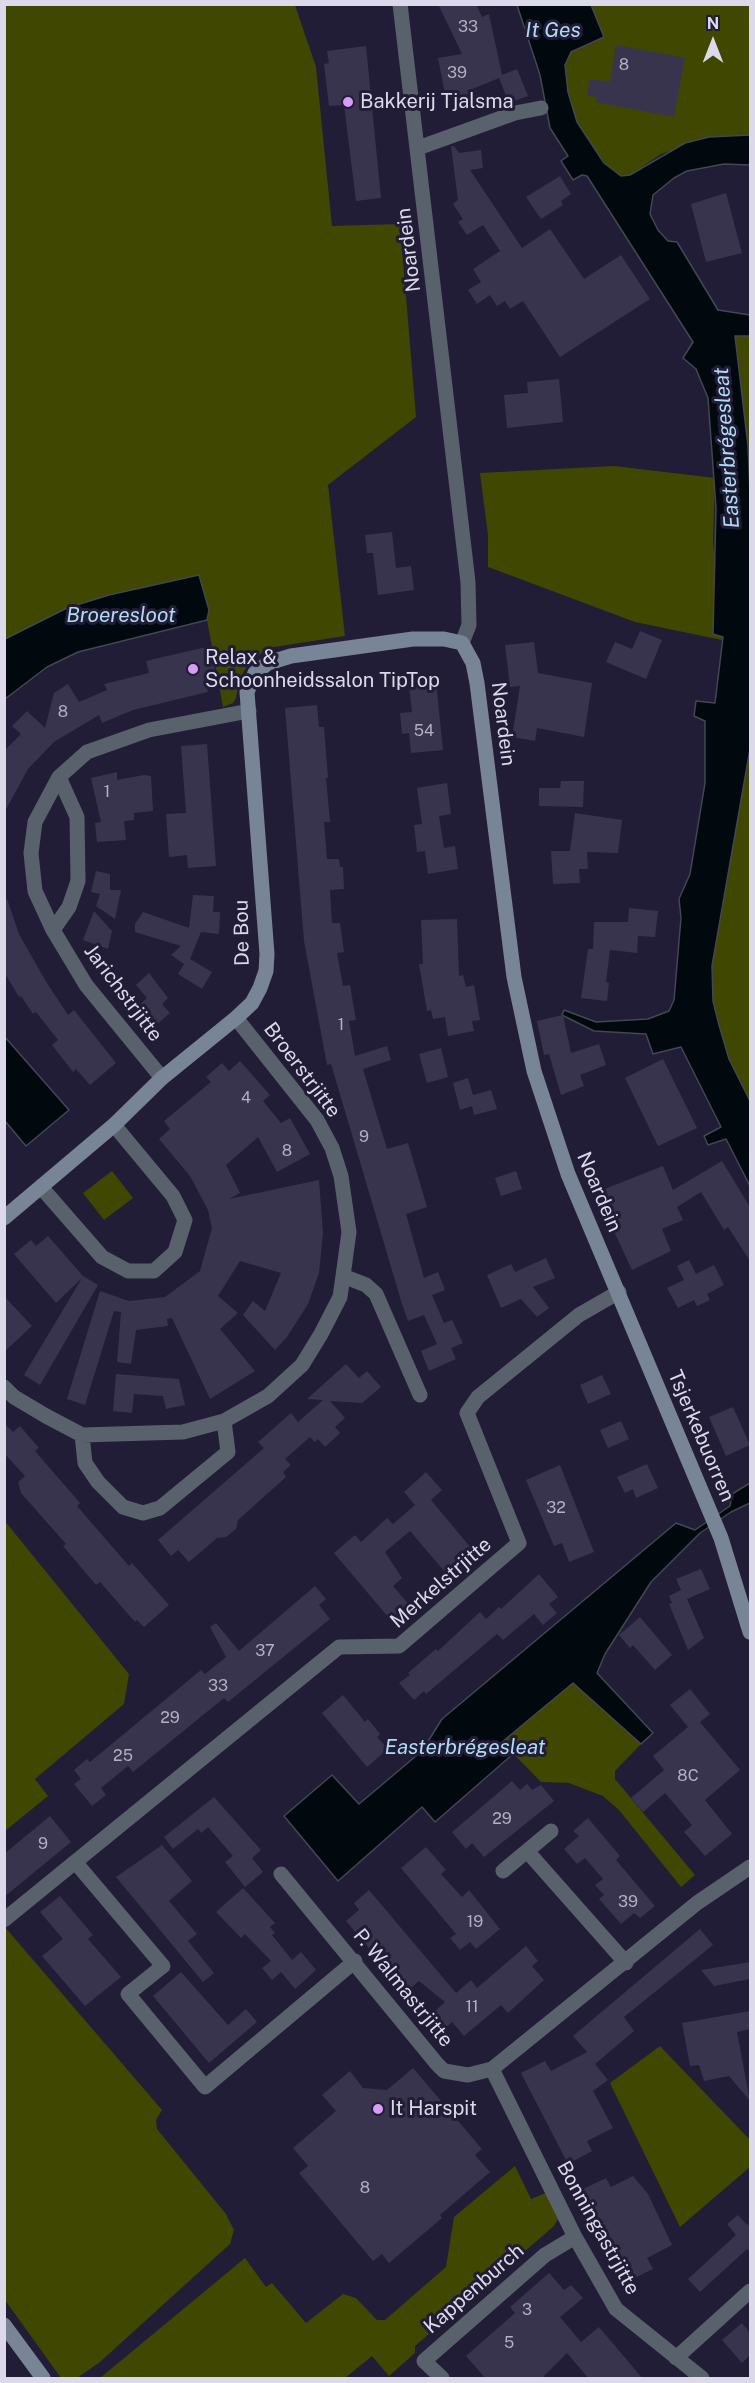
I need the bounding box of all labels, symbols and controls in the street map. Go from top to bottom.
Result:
north arrow [683,12,743,72]
text: N [707,14,719,33]
house number: 33 [458,17,478,37]
water label: It Ges [525,18,581,44]
house number: 8 [619,55,629,75]
house number: 39 [447,63,467,83]
place label: Bakkerij Tjalsma [360,90,513,114]
marker: Bakkerij Tjalsma [341,95,355,109]
street label: Noardein [392,206,426,294]
water label: Easterbrégesleat [709,367,745,529]
water label: Broeresloot [66,603,176,629]
place label: Relax & Schoonheidssalon TipTop [205,646,440,693]
marker: Relax & Schoonheidssalon TipTop [186,662,200,676]
street label: Noardein [486,680,520,768]
house number: 8 [58,702,68,722]
house number: 54 [414,721,434,741]
house number: 1 [104,782,110,802]
street label: De Bou [229,900,255,966]
street label: Jarichstrjitte [79,940,167,1046]
house number: 1 [338,1015,344,1035]
street label: Broerstrjitte [258,1018,346,1122]
house number: 4 [241,1088,251,1108]
house number: 9 [359,1127,369,1147]
house number: 8 [282,1141,292,1161]
street label: Noardein [571,1148,627,1236]
street label: Tsjerkebuorren [663,1367,739,1505]
house number: 32 [546,1498,566,1518]
street label: Merkelstrjitte [386,1533,496,1633]
house number: 37 [255,1641,275,1661]
house number: 33 [208,1676,228,1696]
house number: 29 [160,1708,180,1728]
water label: Easterbrégesleat [384,1735,546,1761]
house number: 25 [113,1746,133,1766]
house number: 8C [677,1766,699,1786]
house number: 29 [492,1809,512,1829]
house number: 9 [38,1834,48,1854]
house number: 39 [618,1892,638,1912]
house number: 19 [467,1912,483,1932]
street label: P. Walmastrjitte [348,1924,458,2052]
house number: 11 [465,1997,479,2017]
place label: It Harspit [390,2097,477,2121]
marker: It Harspit [371,2102,385,2116]
street label: Bonningastrjitte [551,2157,645,2299]
house number: 8 [360,2178,370,2198]
street label: Kappenburch [419,2239,529,2339]
house number: 3 [522,2300,532,2320]
house number: 5 [504,2333,514,2353]

